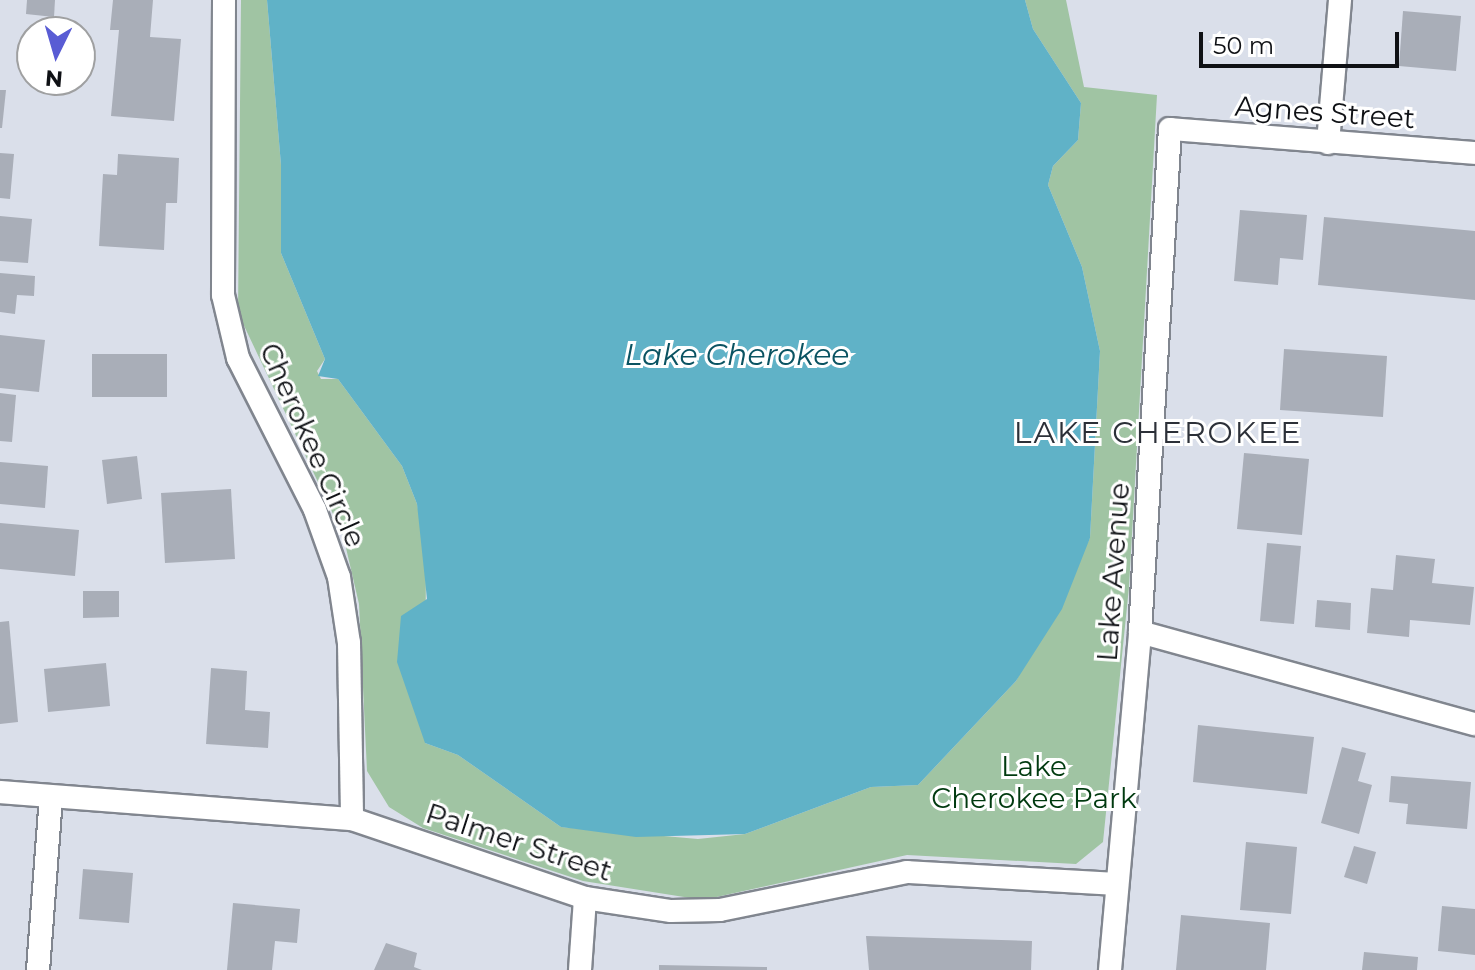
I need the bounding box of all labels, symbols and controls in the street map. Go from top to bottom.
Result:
north arrow [16,16,96,96]
scale bar [1203,16,1403,66]
text: 50 m [1213,31,1274,60]
text: N [44,64,64,93]
street label: Agnes Street [1234,89,1416,135]
water label: Lake Cherokee [625,337,849,373]
street label: Cherokee Circle [253,338,373,552]
district label: LAKE CHEROKEE [1014,415,1302,451]
street label: Lake Avenue [1090,482,1136,662]
park label: Lake Cherokee Park [931,749,1137,815]
street label: Palmer Street [422,796,616,888]

